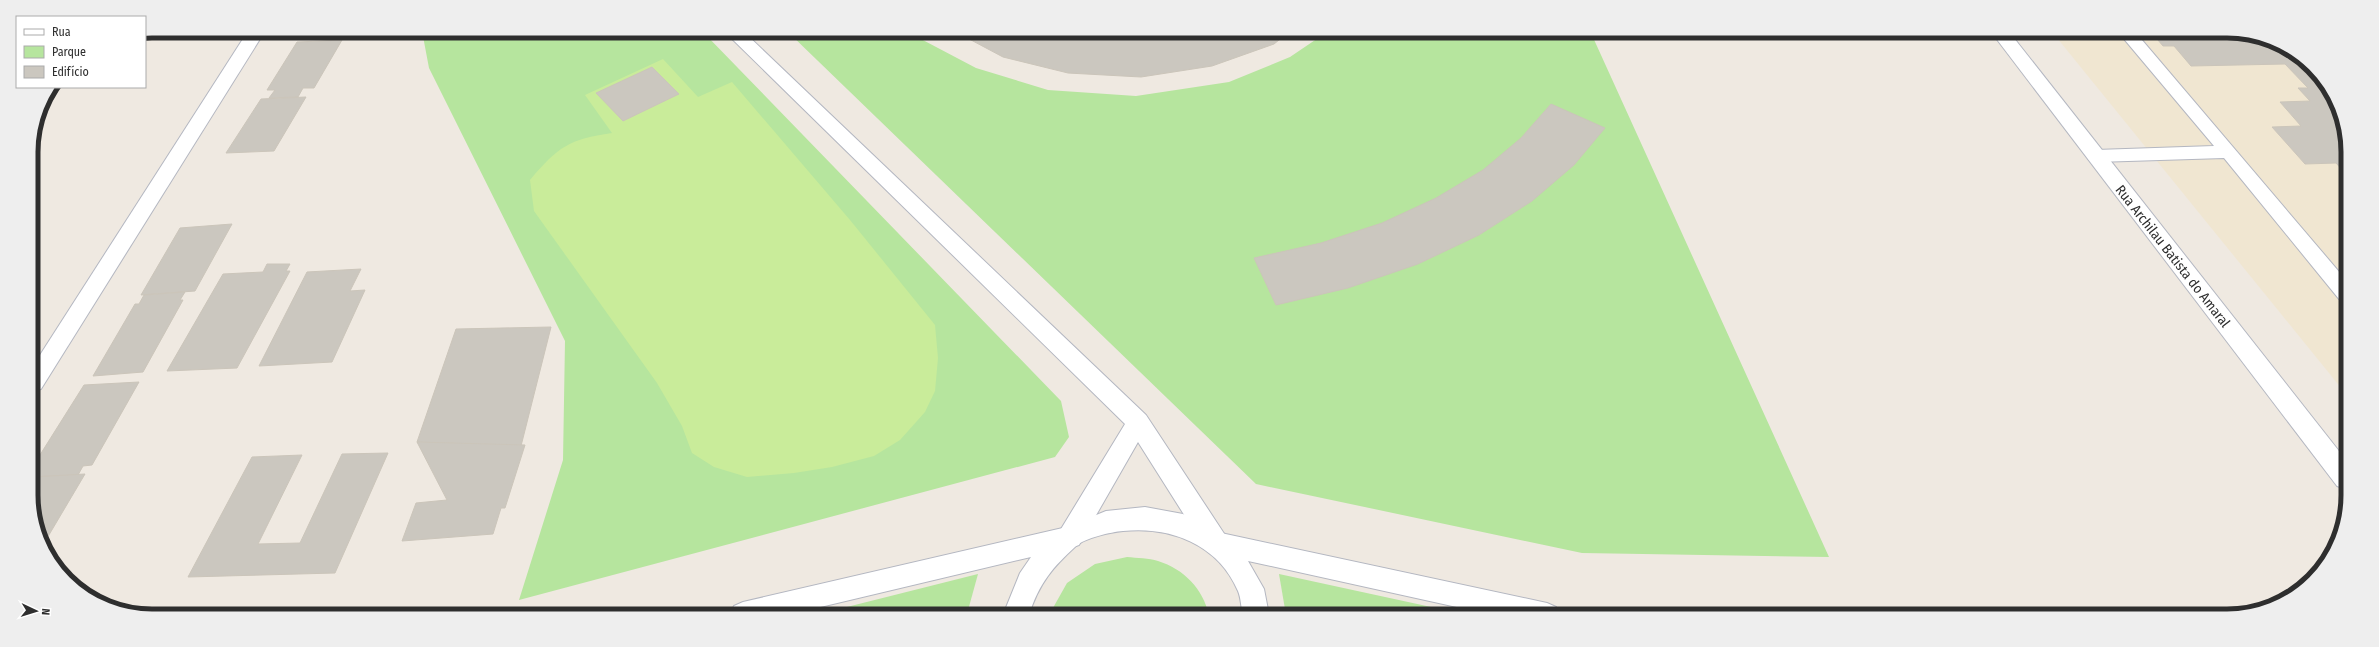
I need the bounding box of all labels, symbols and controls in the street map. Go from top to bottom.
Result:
legend [16,16,146,88]
text: Rua [52,25,71,39]
text: Parque [52,45,86,59]
text: Edifício [52,65,89,79]
street label: Rua Archilau Batista do Amaral [2112,182,2234,331]
north arrow [16,591,56,631]
text: N [39,608,52,615]

